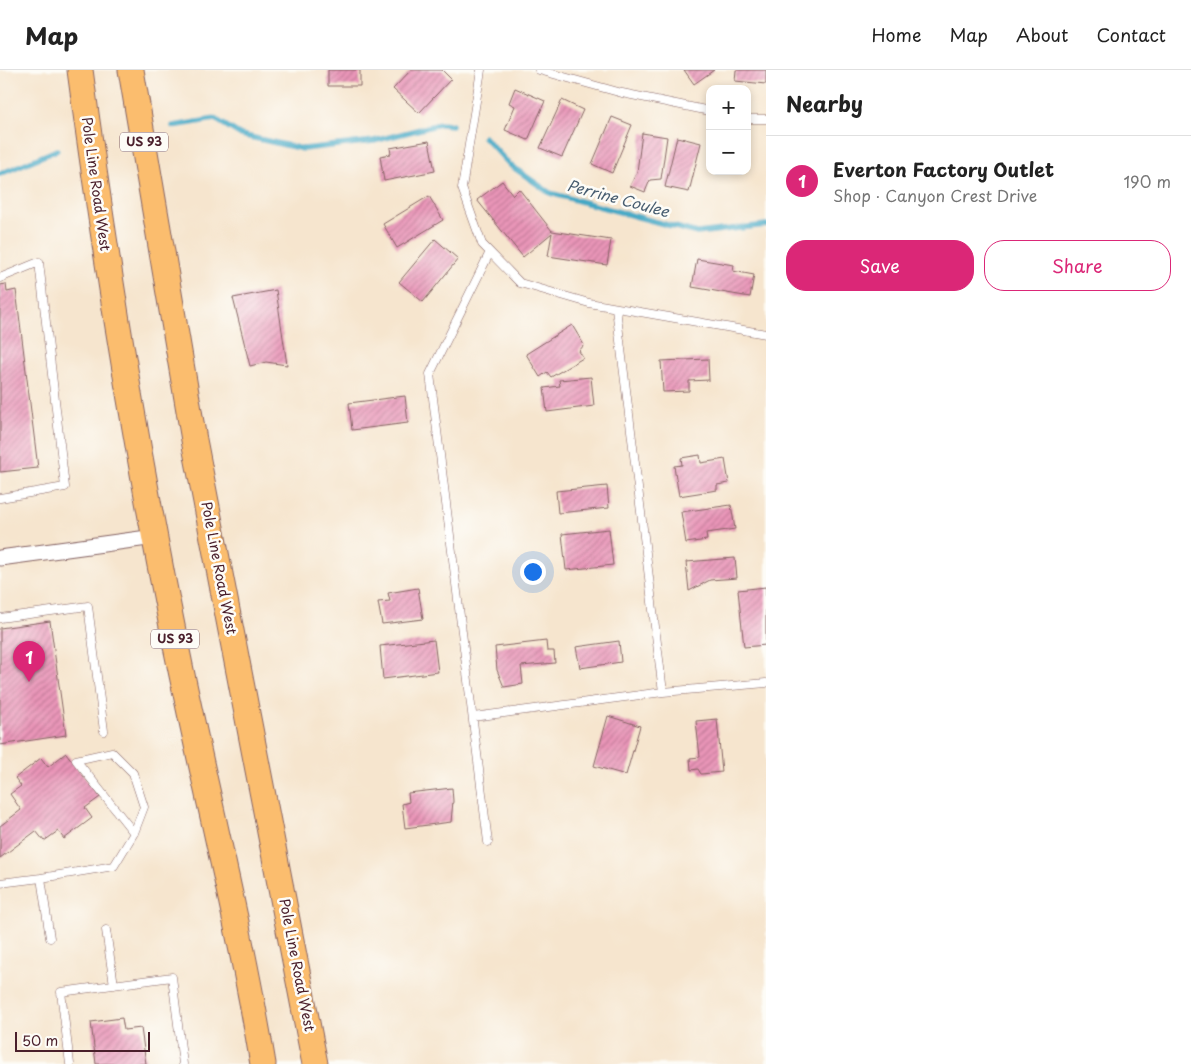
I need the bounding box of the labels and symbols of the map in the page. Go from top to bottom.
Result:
street label: Pole Line Road West [77,116,116,253]
road number: US 93 [120,132,168,152]
water label: Perrine Coulee [565,173,673,222]
street label: Pole Line Road West [196,500,243,637]
your location [520,559,546,585]
road number: US 93 [151,630,199,648]
pin: 1 [13,641,45,682]
street label: Pole Line Road West [274,897,321,1034]
scale bar [15,1029,150,1052]

